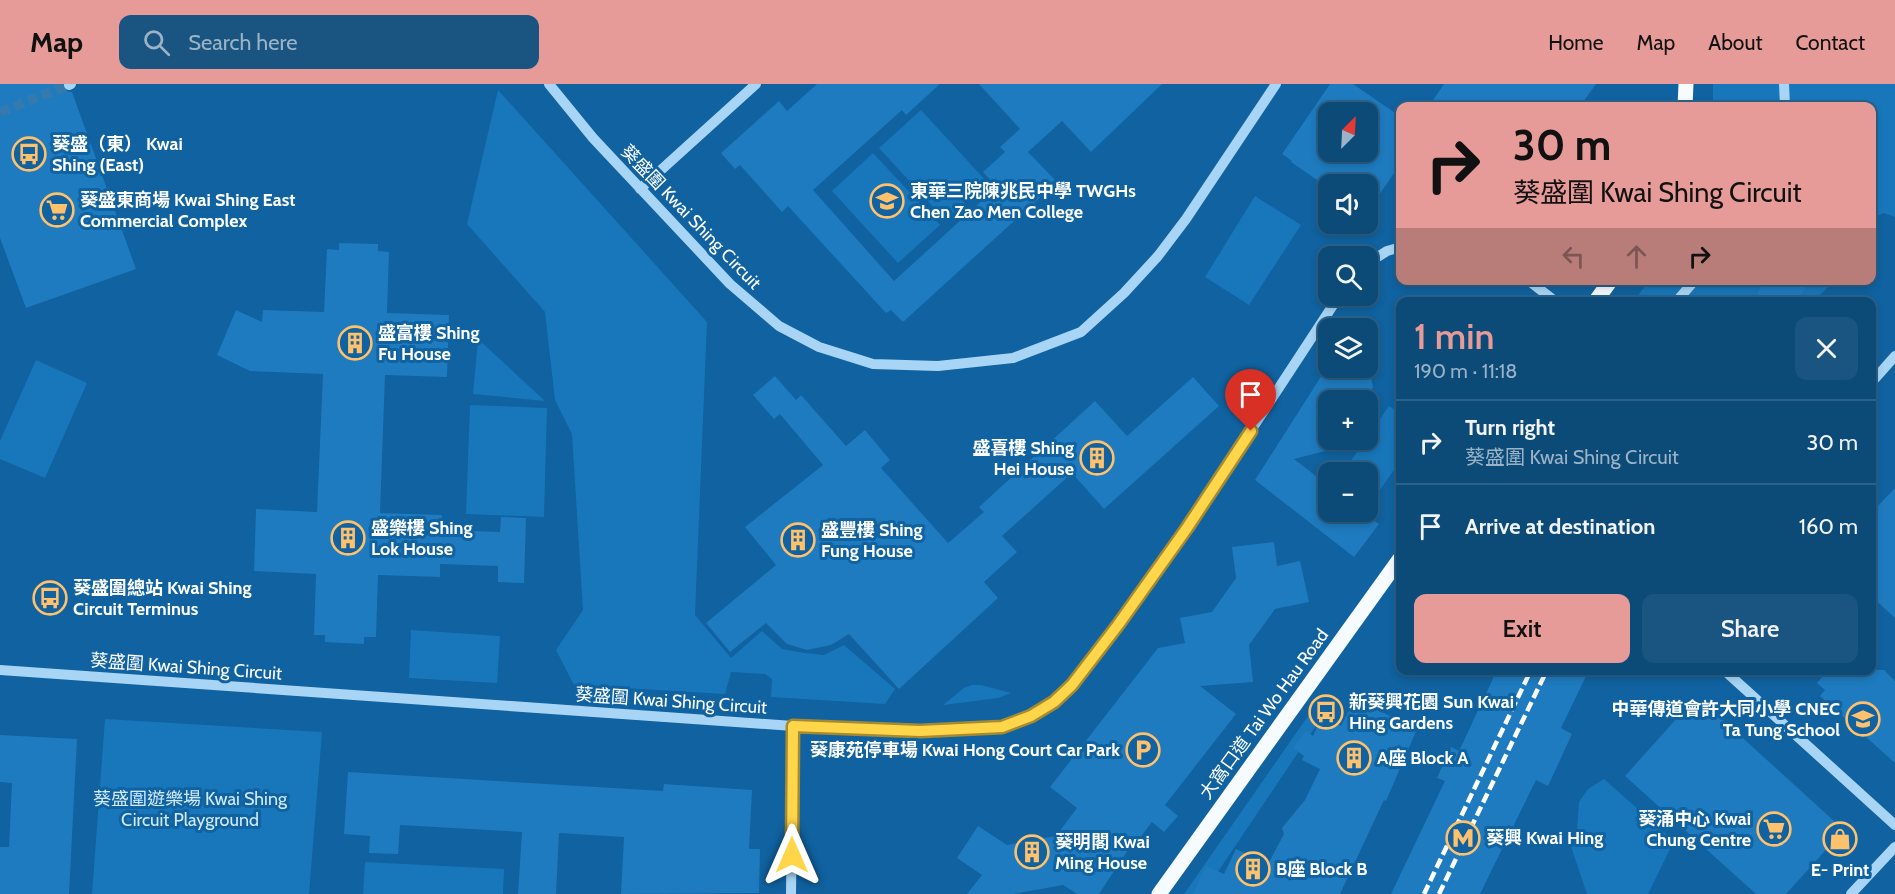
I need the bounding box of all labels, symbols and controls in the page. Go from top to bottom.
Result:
search box [119,15,539,69]
text: Map [30,25,83,59]
icon: search [140,26,173,59]
text: Search here [188,29,297,56]
text: Home [1548,30,1604,55]
text: Map [1637,30,1675,55]
text: About [1708,30,1762,55]
text: Contact [1795,30,1865,55]
north arrow [1318,102,1378,162]
map controls [1318,102,1378,522]
text: 30 m [1513,119,1611,171]
icon: right [1414,126,1492,204]
place label: 葵盛（東） Kwai Shing (East) [52,133,183,176]
bus stop icon: 葵盛（東） Kwai Shing (East) [11,136,47,172]
street label: 葵盛圍 Kwai Shing Circuit [616,140,766,294]
button: sound [1318,174,1378,234]
text: 葵盛圍 Kwai Shing Circuit [1513,176,1802,209]
place label: 東華三院陳兆民中學 TWGHs Chen Zao Men College [910,180,1136,223]
school or university icon: 東華三院陳兆民中學 TWGHs Chen Zao Men College [869,183,905,219]
place label: 葵盛東商場 Kwai Shing East Commercial Complex [80,189,295,232]
supermarket icon: 葵盛東商場 Kwai Shing East Commercial Complex [39,192,75,228]
icon: left [1557,240,1590,273]
icon: ahead [1620,240,1653,273]
icon: right [1683,240,1716,273]
button: search [1318,246,1378,306]
text: 1 min [1414,314,1494,358]
button: close [1795,317,1858,380]
button: layers [1318,318,1378,378]
place label: 盛富樓 Shing Fu House [378,322,480,365]
building icon: 盛富樓 Shing Fu House [337,325,373,361]
text: 190 m · 11:18 [1414,359,1517,383]
pin [1225,369,1276,431]
icon: arrive [1234,378,1267,411]
button: + [1318,390,1378,450]
text: Turn right [1465,414,1555,441]
icon: right [1414,426,1447,459]
text: 30 m [1806,429,1858,456]
place label: 盛喜樓 Shing Hei House [972,437,1074,480]
building icon: 盛喜樓 Shing Hei House [1079,440,1115,476]
text: 葵盛圍 Kwai Shing Circuit [1465,445,1679,469]
button: − [1318,462,1378,522]
icon: arrive [1414,510,1447,543]
text: Arrive at destination [1465,513,1655,540]
text: 160 m [1799,513,1858,540]
place label: 盛樂樓 Shing Lok House [371,517,473,560]
place label: 盛豐樓 Shing Fung House [821,519,923,562]
building icon: 盛樂樓 Shing Lok House [330,520,366,556]
building icon: 盛豐樓 Shing Fung House [780,522,816,558]
place label: 葵盛圍總站 Kwai Shing Circuit Terminus [73,577,251,620]
bus stop icon: 葵盛圍總站 Kwai Shing Circuit Terminus [32,580,68,616]
button: Exit [1414,594,1630,663]
button: Share [1642,594,1858,663]
street label: 大窩口道 Tai Wo Hau Road [1195,625,1333,803]
street label: 葵盛圍 Kwai Shing Circuit [89,649,283,685]
street label: 葵盛圍 Kwai Shing Circuit [574,683,768,719]
place label: 新葵興花園 Sun Kwai Hing Gardens [1349,691,1514,734]
bus stop icon: 新葵興花園 Sun Kwai Hing Gardens [1308,694,1344,730]
place label: 中華傳道會許大同小學 CNEC Ta Tung School [1611,698,1840,741]
school or university icon: 中華傳道會許大同小學 CNEC Ta Tung School [1845,701,1881,737]
parking icon: 葵康苑停車場 Kwai Hong Court Car Park [1125,732,1161,768]
place label: 葵康苑停車場 Kwai Hong Court Car Park [810,739,1120,761]
building icon: A座 Block A [1336,740,1372,776]
place label: A座 Block A [1377,747,1469,769]
park label: 葵盛圍遊樂場 Kwai Shing Circuit Playground [93,788,288,831]
place label: 葵涌中心 Kwai Chung Centre [1638,808,1751,851]
supermarket icon: 葵涌中心 Kwai Chung Centre [1756,811,1792,847]
metro station icon: 葵興 Kwai Hing [1445,820,1481,856]
shop icon: E- Print [1822,821,1858,857]
position arrow [760,823,824,887]
place label: 葵興 Kwai Hing [1486,827,1603,849]
place label: 葵明閣 Kwai Ming House [1055,831,1150,874]
building icon: 葵明閣 Kwai Ming House [1014,834,1050,870]
building icon: B座 Block B [1235,851,1271,887]
place label: B座 Block B [1276,858,1368,880]
place label: E- Print [1811,859,1869,881]

